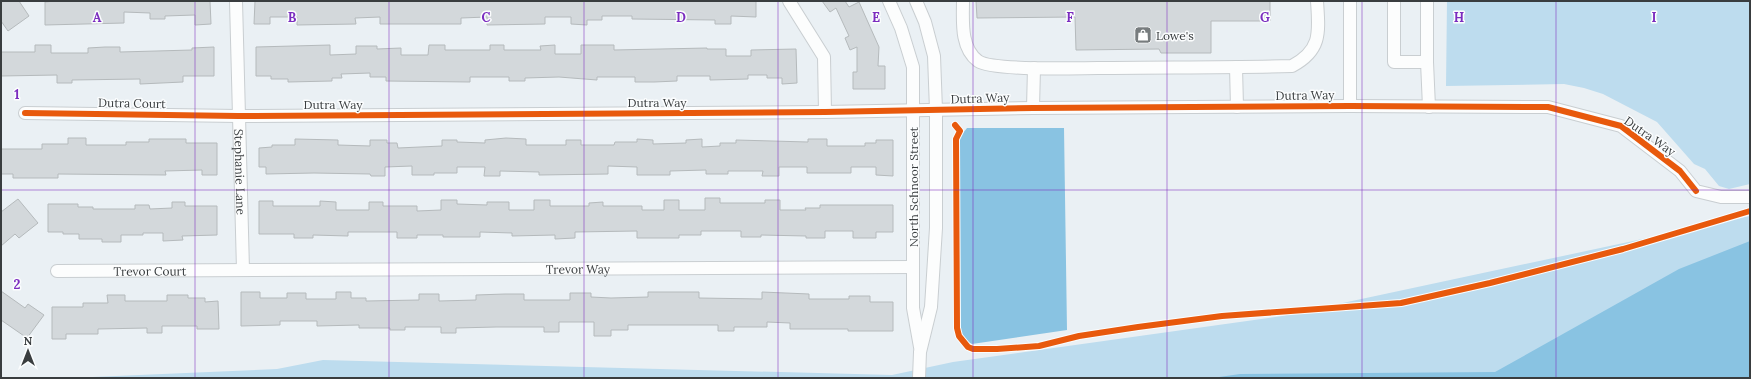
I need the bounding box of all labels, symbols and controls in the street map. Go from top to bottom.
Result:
text: A [93,9,102,26]
text: B [288,9,297,26]
text: C [482,9,491,26]
text: D [676,9,686,26]
text: E [872,9,880,26]
text: F [1066,9,1074,26]
text: G [1260,9,1270,26]
text: H [1454,9,1464,26]
text: I [1651,9,1657,26]
shop icon: Lowe's [1133,25,1153,45]
place label: Lowe's [1156,28,1194,43]
text: 1 [14,86,20,103]
street label: Dutra Way [1275,87,1335,103]
street label: Dutra Way [950,89,1010,107]
street label: Dutra Court [98,95,166,111]
street label: Dutra Way [627,95,687,110]
street label: Dutra Way [303,97,363,112]
street label: Dutra Way [1621,113,1679,159]
street label: North Schnoor Street [906,126,921,247]
street label: Stephanie Lane [232,129,249,216]
street label: Trevor Way [546,261,611,276]
street label: Trevor Court [113,263,187,278]
text: 2 [14,276,21,293]
north arrow [8,331,48,371]
text: N [24,334,33,348]

